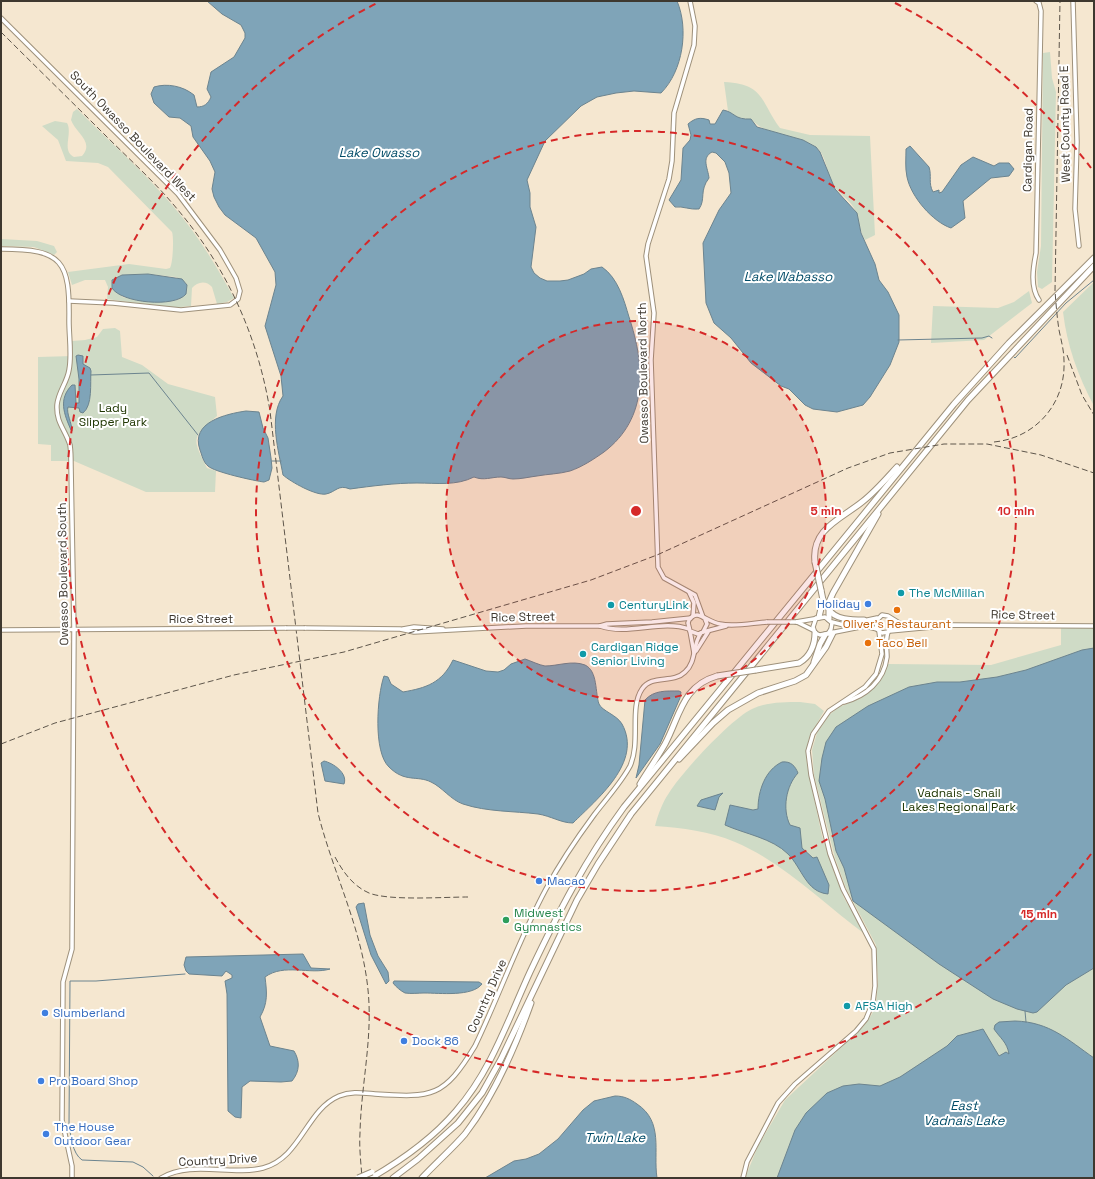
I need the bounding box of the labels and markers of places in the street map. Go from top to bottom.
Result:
centre of rings [629,504,643,518]
place label: The McMillan [909,585,985,601]
marker: The McMillan [896,588,906,598]
place label: Holiday [817,596,860,612]
place label: CenturyLink [619,597,690,613]
marker: Holiday [863,599,873,609]
marker: CenturyLink [606,600,616,610]
marker: Oliver’s Restaurant [892,605,902,615]
place label: Oliver’s Restaurant [843,616,951,632]
place label: Taco Bell [876,635,927,651]
marker: Taco Bell [863,638,873,648]
place label: Cardigan Ridge Senior Living [591,639,679,669]
marker: Cardigan Ridge Senior Living [578,649,588,659]
place label: Macao [547,873,585,889]
marker: Macao [534,876,544,886]
place label: Midwest Gymnastics [514,905,582,935]
marker: Midwest Gymnastics [501,915,511,925]
place label: AFSA High [855,998,913,1014]
marker: AFSA High [842,1001,852,1011]
place label: Slumberland [53,1005,125,1021]
marker: Slumberland [40,1008,50,1018]
place label: Dock 86 [412,1033,459,1049]
marker: Dock 86 [399,1036,409,1046]
place label: Pro Board Shop [49,1073,139,1089]
marker: Pro Board Shop [36,1076,46,1086]
place label: The House Outdoor Gear [54,1119,132,1149]
marker: The House Outdoor Gear [41,1129,51,1139]

